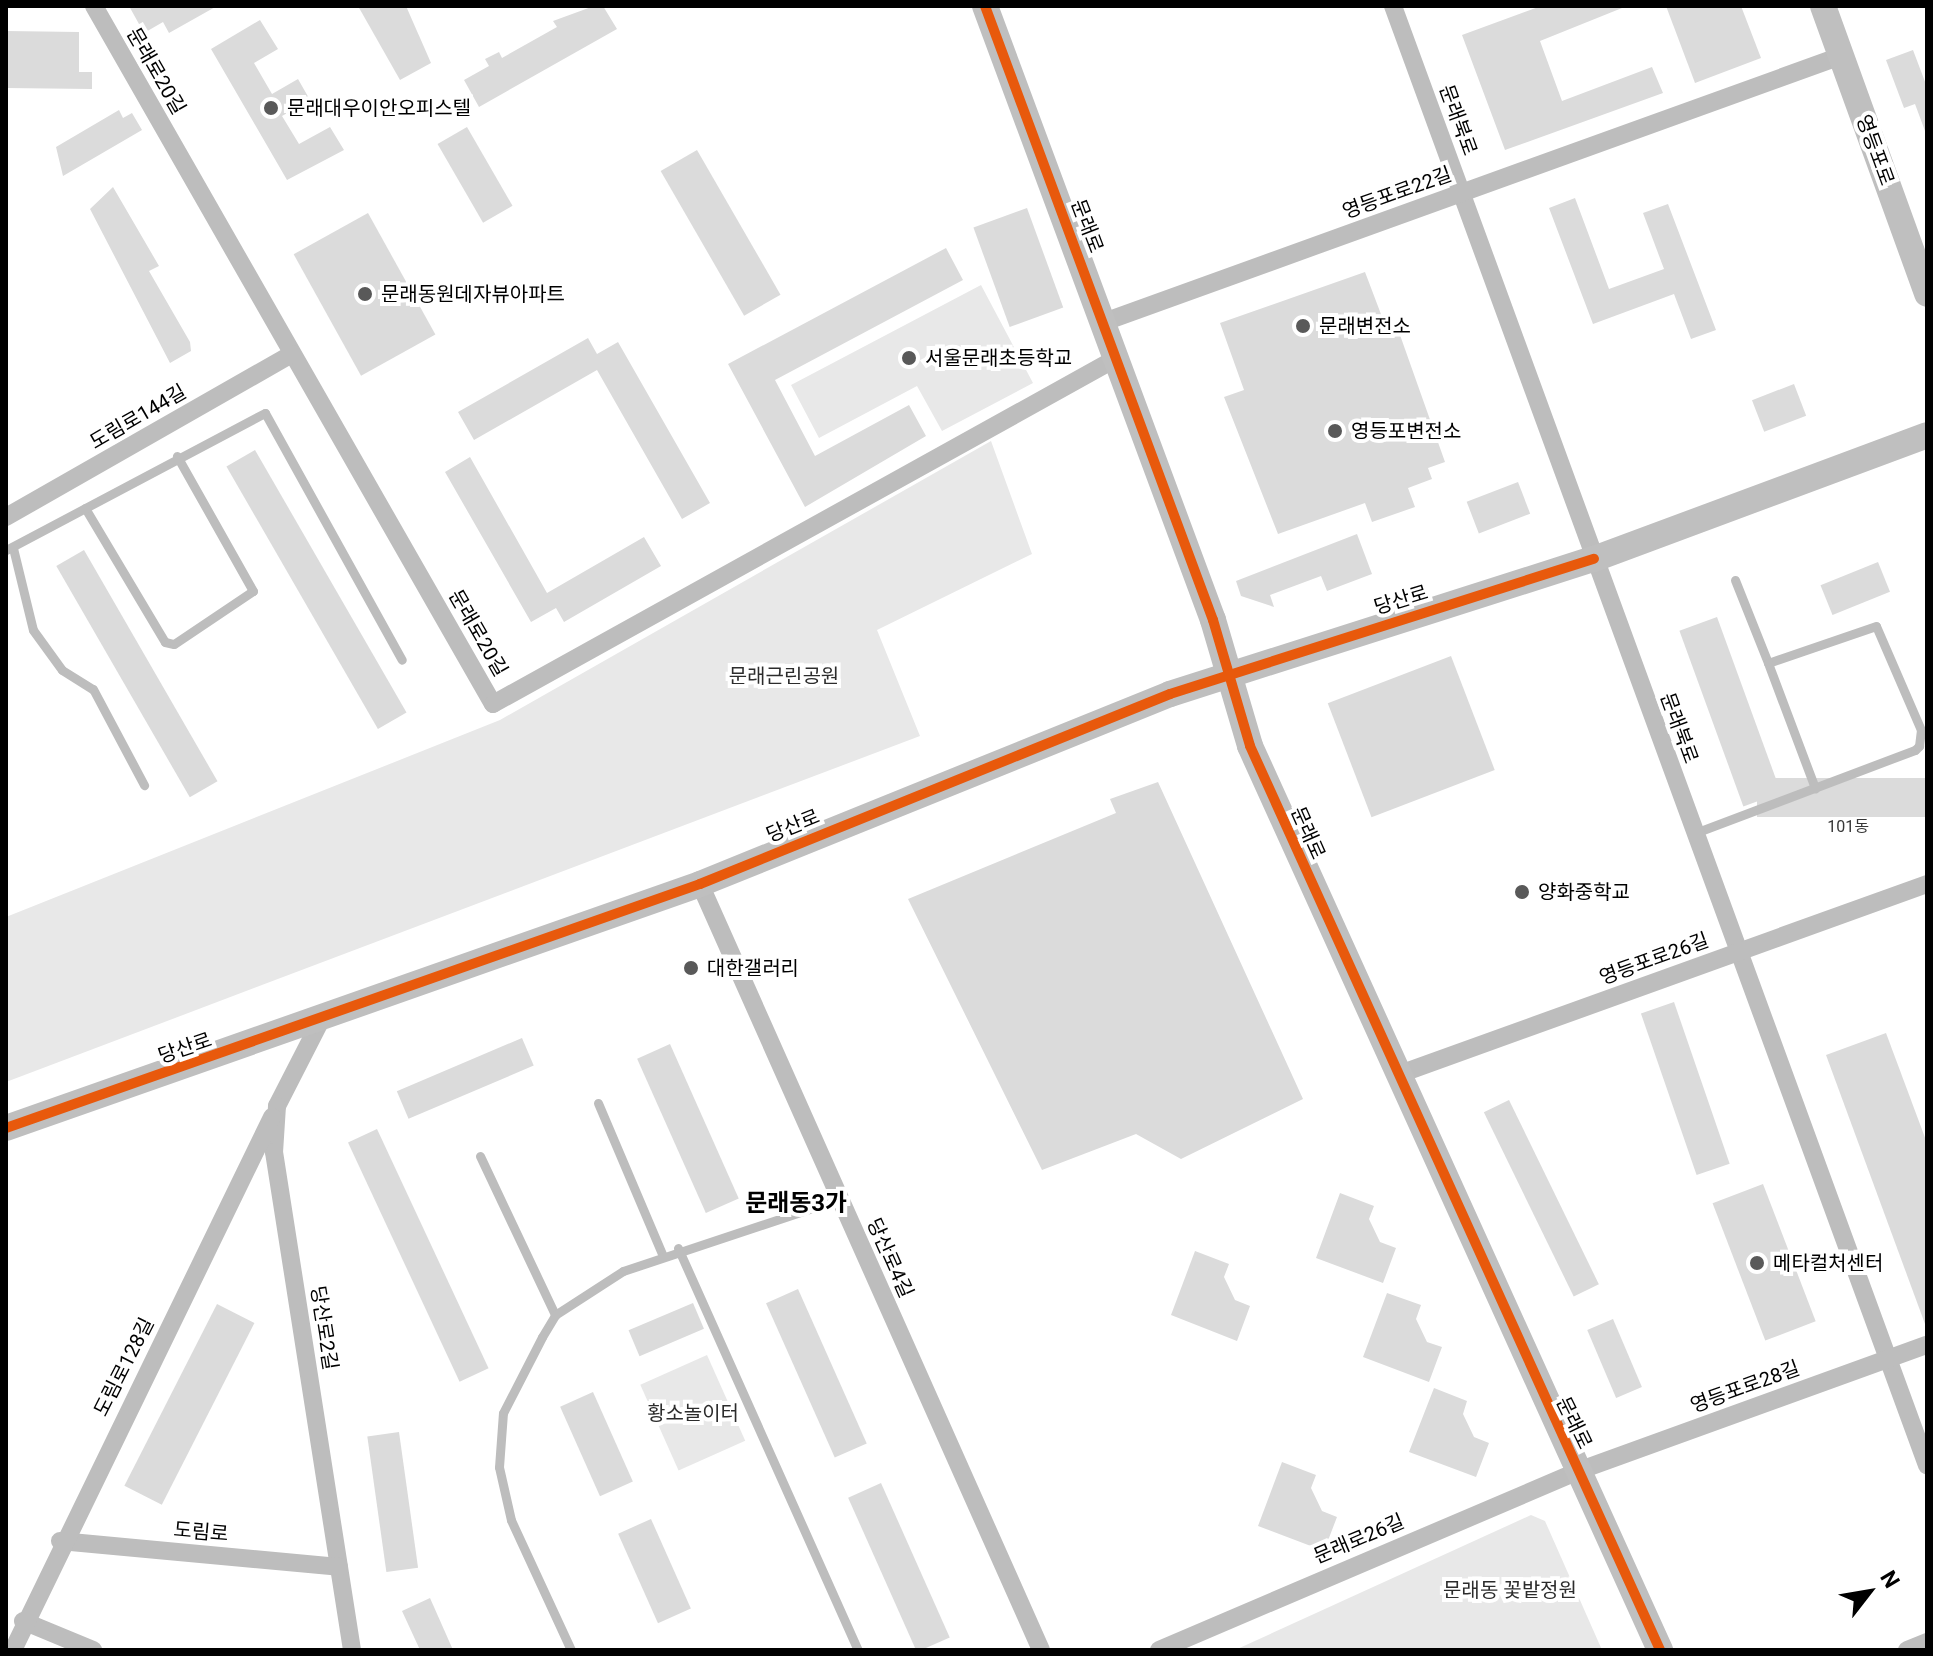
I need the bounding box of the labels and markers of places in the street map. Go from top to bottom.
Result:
place label: 문래대우이안오피스텔 [287,96,471,120]
marker: 문래대우이안오피스텔 [262,99,280,117]
place label: 문래동원데자뷰아파트 [381,282,565,306]
marker: 문래동원데자뷰아파트 [356,285,374,303]
place label: 문래변전소 [1319,314,1411,338]
marker: 문래변전소 [1294,317,1312,335]
place label: 서울문래초등학교 [925,346,1072,370]
marker: 서울문래초등학교 [900,349,918,367]
place label: 영등포변전소 [1351,419,1461,443]
marker: 영등포변전소 [1326,422,1344,440]
place label: 양화중학교 [1538,880,1630,904]
marker: 양화중학교 [1513,883,1531,901]
place label: 대한갤러리 [707,956,799,980]
marker: 대한갤러리 [682,959,700,977]
place label: 메타컬처센터 [1773,1251,1883,1275]
marker: 메타컬처센터 [1748,1254,1766,1272]

